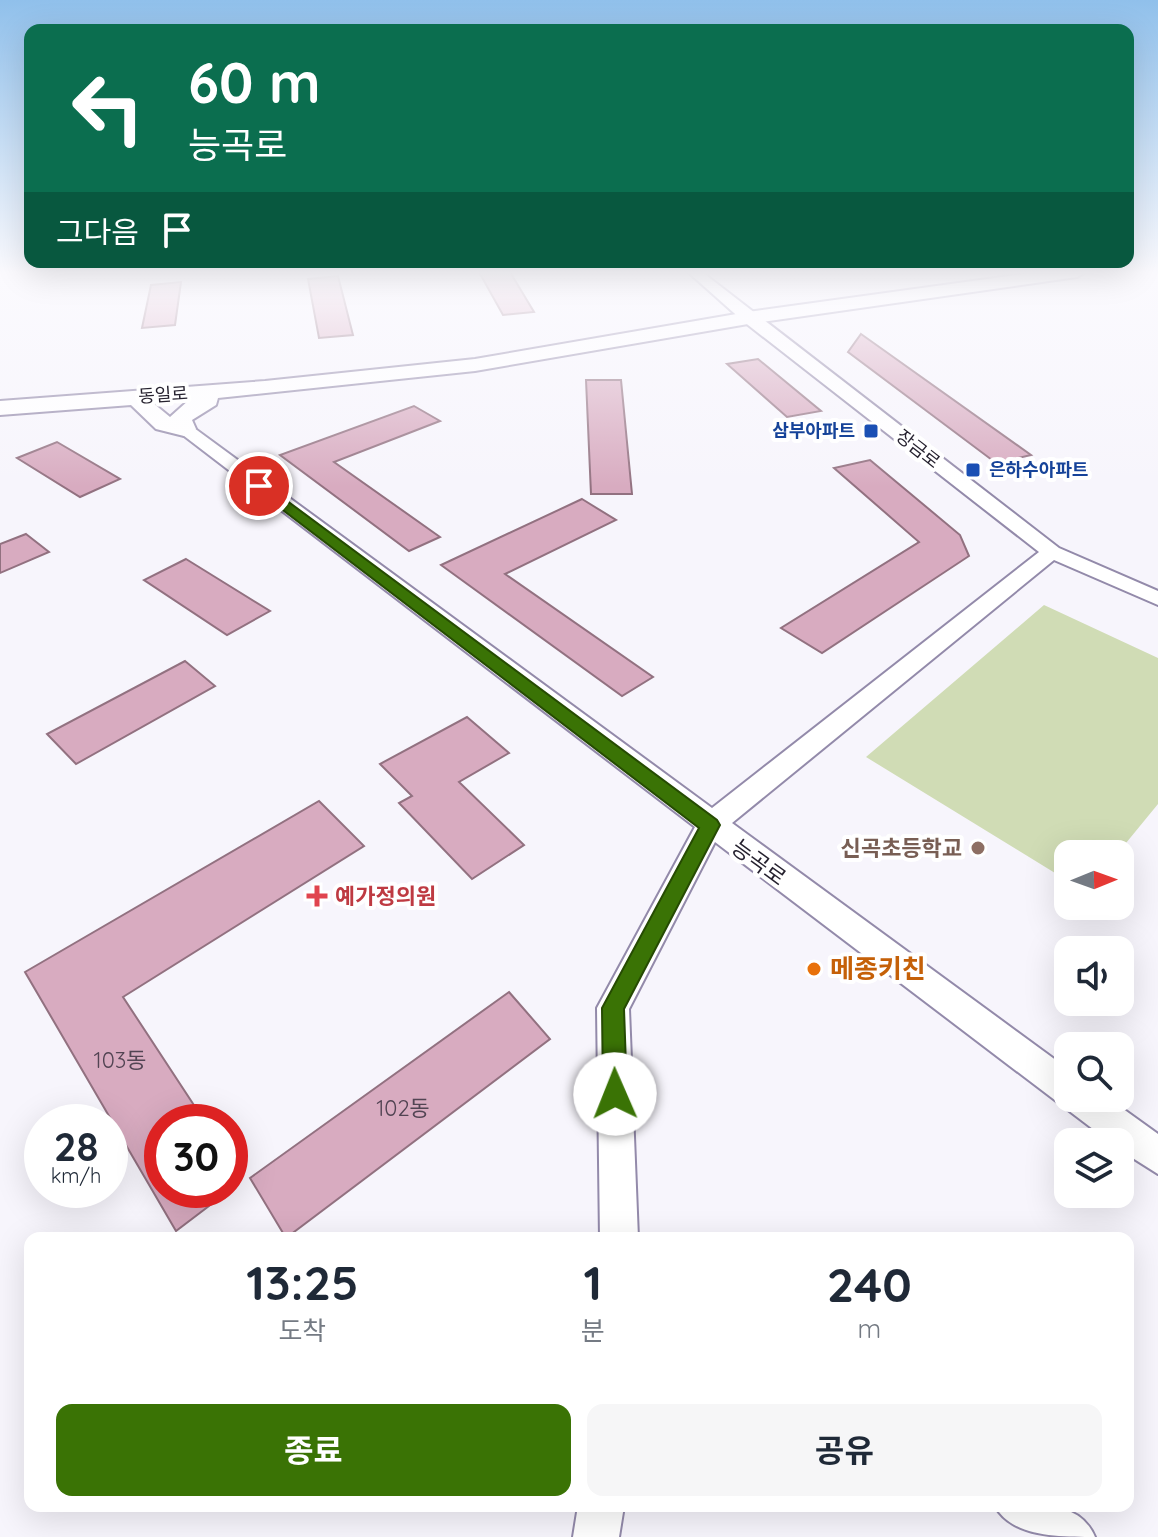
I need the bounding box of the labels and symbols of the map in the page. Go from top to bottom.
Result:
street label: 동일로 [137,381,189,408]
place label: 삼부아파트 [772,419,855,442]
marker: 삼부아파트 [862,422,880,440]
street label: 장금로 [892,424,945,473]
pin [225,452,293,520]
place label: 은하수아파트 [989,458,1088,481]
marker: 은하수아파트 [964,461,982,479]
street label: 능곡로 [726,833,792,891]
place label: 신곡초등학교 [841,834,962,862]
marker: 신곡초등학교 [969,839,987,857]
north arrow [1054,840,1134,920]
place label: 예가정의원 [335,882,436,910]
marker: 예가정의원 [306,885,328,907]
place label: 메종키친 [830,952,926,985]
marker: 메종키친 [805,960,823,978]
house number: 103동 [94,1046,147,1074]
position arrow [573,1052,657,1136]
house number: 102동 [376,1094,430,1122]
speed limit sign: 30 [144,1104,248,1208]

